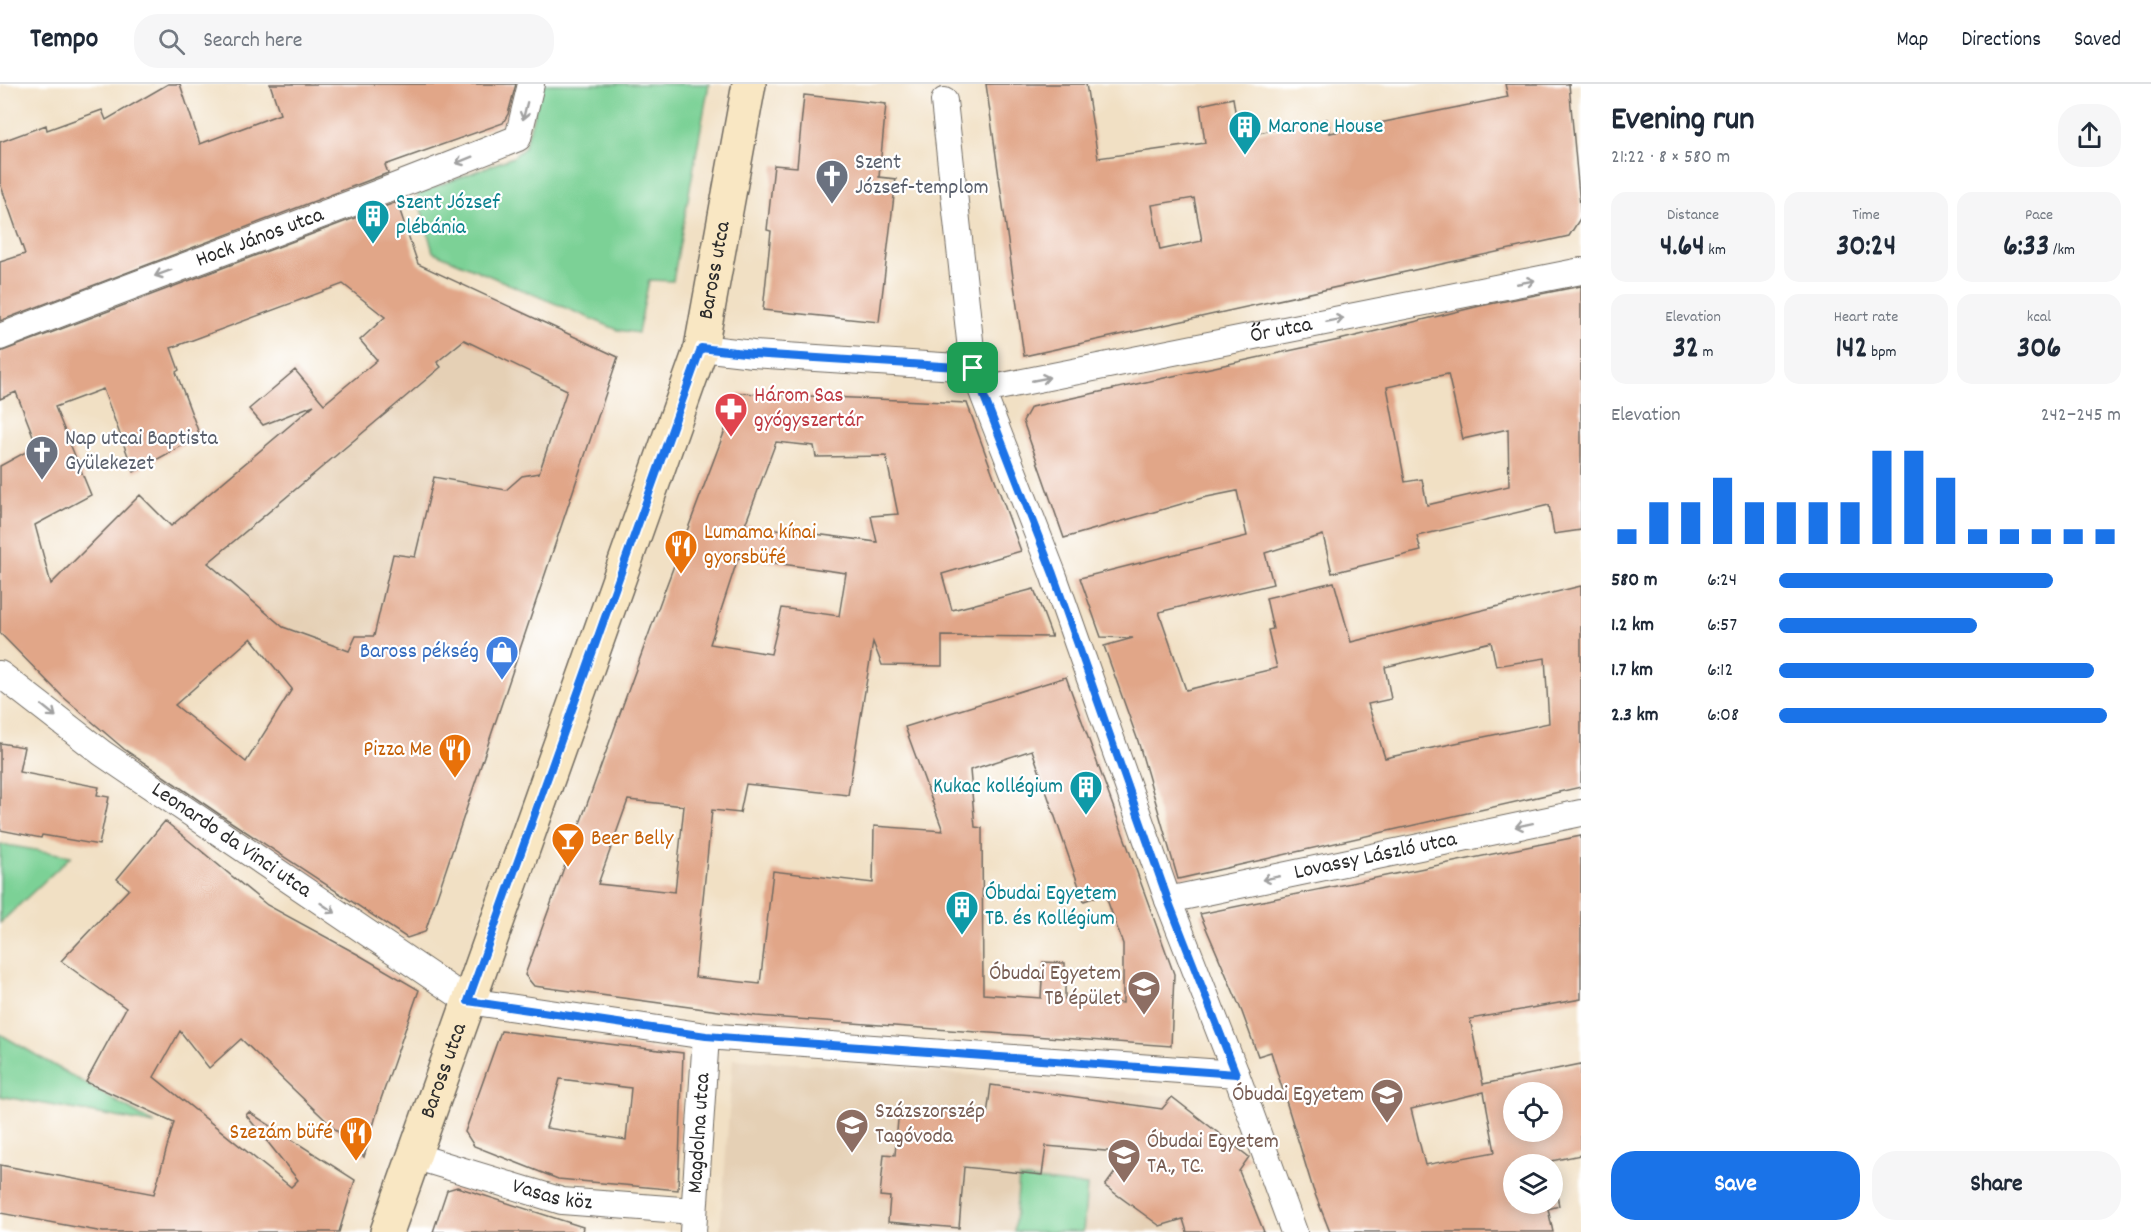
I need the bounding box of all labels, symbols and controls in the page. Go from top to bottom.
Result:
search box [134,14,554,68]
text: Tempo [30,21,98,61]
icon: search [155,25,188,58]
text: Search here [203,26,303,57]
text: Map [1897,26,1928,56]
text: Directions [1961,26,2041,56]
text: Saved [2074,26,2121,56]
text: Evening run [1611,98,1755,145]
one-way arrow [518,101,530,120]
button: share [2058,104,2121,167]
building icon: Marone House [1227,109,1263,156]
place label: Marone House [1268,112,1384,143]
text: 21:22 · 8 × 580 m [1611,144,1730,172]
place label: Szent József-templom [855,148,989,204]
one-way arrow [455,155,473,166]
church icon: Szent József-templom [814,158,850,205]
place label: Szent József plébánia [396,188,501,244]
building icon: Szent József plébánia [355,198,391,245]
street label: Hock János utca [192,200,329,276]
text: Distance [1667,204,1719,227]
text: Time [1852,204,1880,227]
text: Pace [2025,204,2053,227]
street label: Baross utca [691,218,739,322]
text: 4.64 [1660,227,1705,270]
text: 30:24 [1836,227,1896,270]
text: 6:33 [2003,227,2049,270]
text: km [1705,239,1726,262]
text: /km [2049,239,2075,262]
one-way arrow [154,269,173,280]
one-way arrow [1516,276,1535,287]
text: Elevation [1665,306,1721,329]
text: Heart rate [1834,306,1898,329]
text: kcal [2027,306,2051,329]
street label: Őr utca [1248,309,1315,352]
one-way arrow [1325,314,1344,325]
text: 32 [1672,329,1699,372]
text: 142 [1835,329,1868,372]
text: 306 [2017,329,2061,372]
text: m [1699,341,1714,364]
text: bpm [1868,341,1897,364]
pin [947,342,998,393]
icon: arrive [956,351,989,384]
one-way arrow [1030,373,1050,384]
place label: Három Sas gyógyszertár [754,381,864,437]
pharmacy icon: Három Sas gyógyszertár [713,391,749,438]
text: Elevation [1611,402,1681,430]
text: 242–245 m [2041,402,2121,430]
place label: Nap utcai Baptista Gyülekezet [65,424,219,480]
church icon: Nap utcai Baptista Gyülekezet [24,434,60,481]
place label: Lumama kínai gyorsbüfé [704,518,816,574]
restaurant icon: Lumama kínai gyorsbüfé [663,528,699,575]
text: 580 m [1611,567,1658,595]
text: 6:24 [1707,567,1737,595]
text: 1.2 km [1611,612,1654,640]
text: 6:57 [1707,612,1737,640]
shop icon: Baross pékség [484,634,520,681]
place label: Baross pékség [360,637,479,668]
text: 1.7 km [1611,657,1653,685]
text: 6:12 [1707,657,1733,685]
text: 2.3 km [1611,702,1658,730]
text: 6:08 [1707,702,1739,730]
one-way arrow [40,704,56,717]
restaurant icon: Pizza Me [437,732,473,779]
place label: Pizza Me [363,735,432,766]
building icon: Kukac kollégium [1068,769,1104,816]
place label: Kukac kollégium [933,772,1063,803]
street label: Leonardo da Vinci utca [145,775,318,906]
one-way arrow [1514,820,1534,831]
bar icon: Beer Belly [550,821,586,868]
place label: Beer Belly [591,824,675,855]
street label: Lovassy László utca [1291,824,1460,889]
one-way arrow [1262,873,1282,884]
place label: Óbudai Egyetem TB. és Kollégium [985,879,1117,935]
building icon: Óbudai Egyetem TB. és Kollégium [944,889,980,936]
one-way arrow [320,901,337,914]
place label: Óbudai Egyetem TB épület [989,959,1121,1015]
school or university icon: Óbudai Egyetem TB épület [1126,969,1162,1016]
street label: Baross utca [413,1018,476,1123]
street label: Magdolna utca [680,1071,719,1194]
school or university icon: Óbudai Egyetem [1369,1077,1405,1124]
place label: Óbudai Egyetem [1232,1080,1364,1111]
map controls [1503,1082,1563,1214]
button: locate [1503,1082,1563,1142]
place label: Százszorszép Tagóvoda [875,1097,985,1153]
school or university icon: Százszorszép Tagóvoda [834,1107,870,1154]
restaurant icon: Szezám büfé [338,1115,374,1162]
place label: Szezám büfé [230,1118,333,1149]
place label: Óbudai Egyetem TA., TC. [1147,1127,1279,1183]
school or university icon: Óbudai Egyetem TA., TC. [1106,1137,1142,1184]
button: Save [1611,1151,1860,1220]
button: Share [1872,1151,2121,1220]
button: layers [1503,1154,1563,1214]
street label: Vasas köz [508,1171,594,1219]

